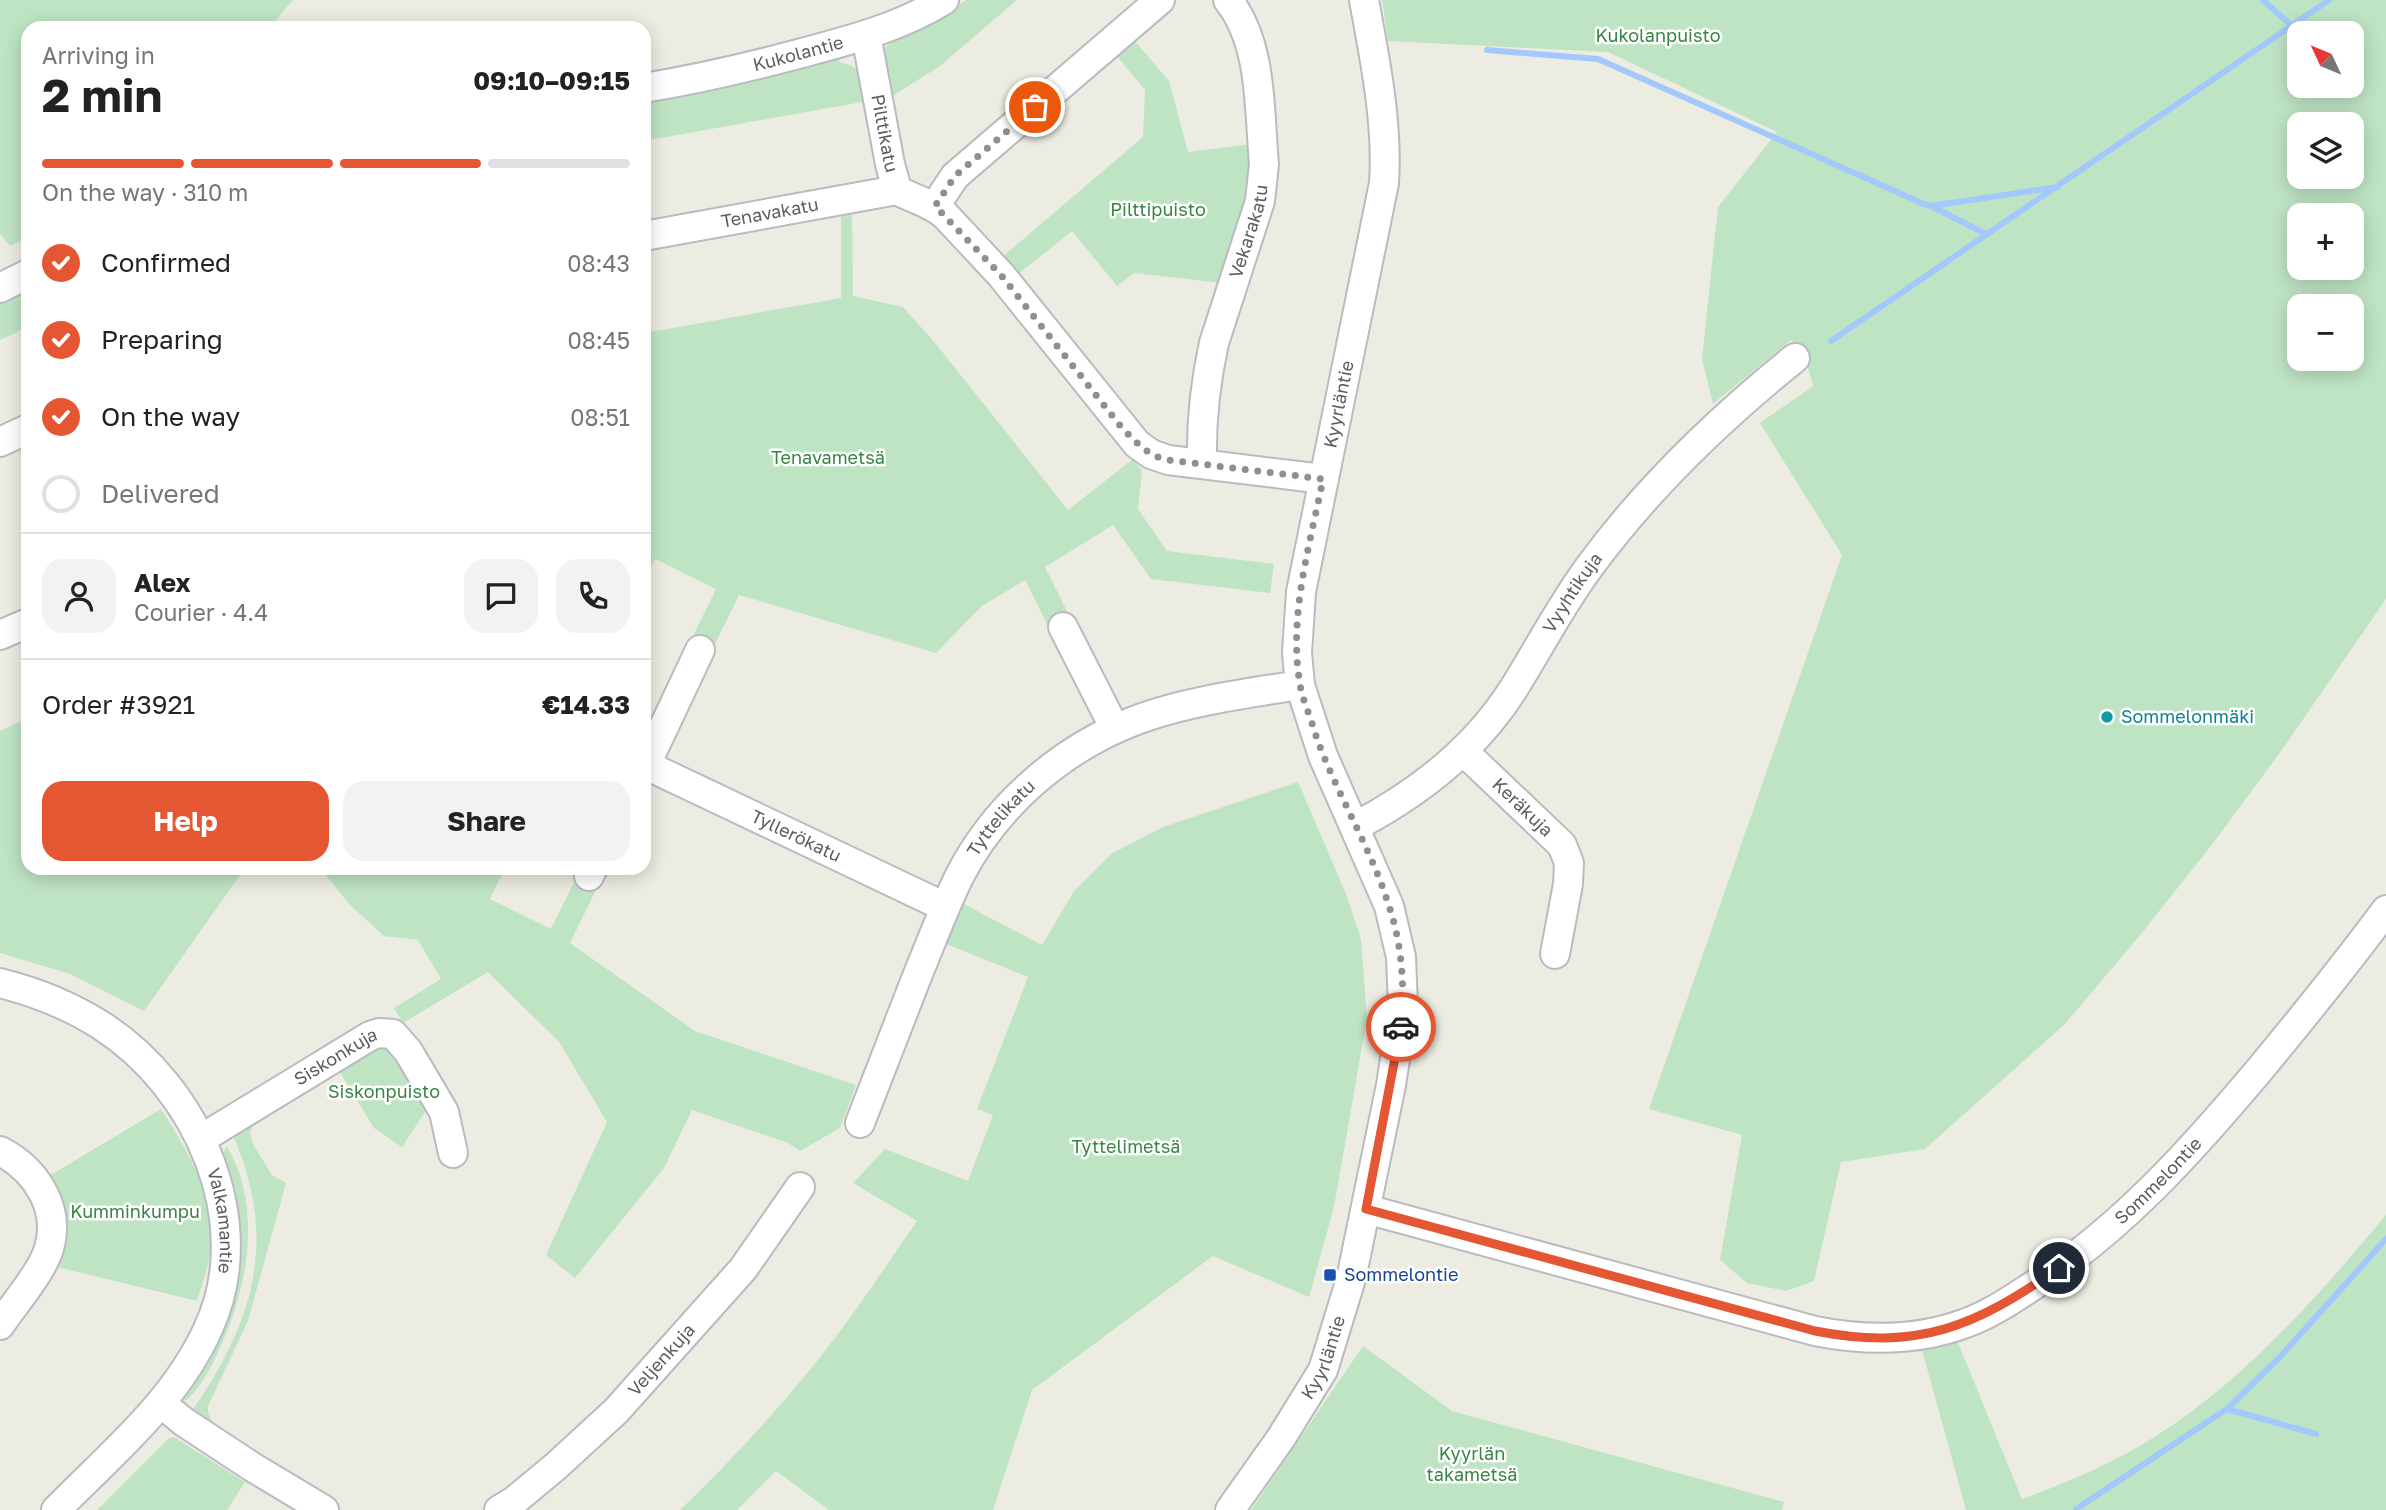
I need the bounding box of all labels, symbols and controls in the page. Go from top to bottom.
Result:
north arrow [2287,21,2364,98]
map controls [2287,21,2364,371]
park label: Kukolanpuisto [1596,24,1720,46]
street label: Kukolantie [750,30,846,75]
text: Arriving in [42,41,155,69]
text: 09:10–09:15 [473,65,630,96]
text: 2 min [42,67,162,122]
pin [1005,77,1065,137]
icon: bag [1016,88,1054,126]
street label: Pilttikatu [867,92,904,175]
button: layers [2287,112,2364,189]
text: On the way · 310 m [42,178,248,206]
street label: Vekarakatu [1224,184,1272,281]
street label: Tenavakatu [719,192,820,232]
park label: Pilttipuisto [1110,198,1206,220]
button: + [2287,203,2364,280]
icon: check [42,244,80,282]
text: Confirmed [101,247,231,278]
text: 08:43 [567,249,630,277]
button: − [2287,294,2364,371]
icon: check [42,321,80,359]
text: Preparing [101,324,223,355]
text: 08:45 [567,326,630,354]
street label: Kyyrläntie [1318,359,1358,450]
icon: check [42,398,80,436]
text: On the way [101,401,240,432]
text: 08:51 [570,403,630,431]
park label: Tenavametsä [771,446,885,468]
text: Delivered [101,478,220,509]
street label: Vyyhtikuja [1537,548,1606,637]
button: person [42,559,116,633]
button: chat [464,559,538,633]
button: phone [556,559,630,633]
text: Alex [134,567,191,598]
text: Courier · 4.4 [134,598,268,626]
text: Order #3921 [42,689,195,720]
text: €14.33 [542,689,630,720]
place label: Sommelonmäki [2121,705,2254,727]
marker: Sommelonmäki [2099,709,2115,725]
street label: Keräkuja [1488,773,1558,841]
street label: Tyttelikatu [962,774,1039,860]
button: Help [42,781,329,861]
button: Share [343,781,630,861]
street label: Tyllerökatu [748,804,845,866]
courier [1366,992,1436,1062]
icon: car [1382,1008,1420,1046]
street label: Siskonkuja [290,1022,380,1090]
park label: Siskonpuisto [328,1080,440,1102]
street label: Sommelontie [2110,1132,2206,1229]
park label: Tyttelimetsä [1072,1135,1180,1157]
street label: Valkamantie [203,1165,238,1275]
park label: Kumminkumpu [70,1200,200,1222]
pin [2029,1238,2089,1298]
icon: home [2040,1249,2078,1287]
place label: Sommelontie [1344,1263,1458,1285]
marker: Sommelontie [1322,1267,1338,1283]
street label: Kyyrläntie [1296,1313,1349,1403]
street label: Veljenkuja [623,1319,699,1400]
park label: Kyyrlän takametsä [1427,1442,1517,1485]

